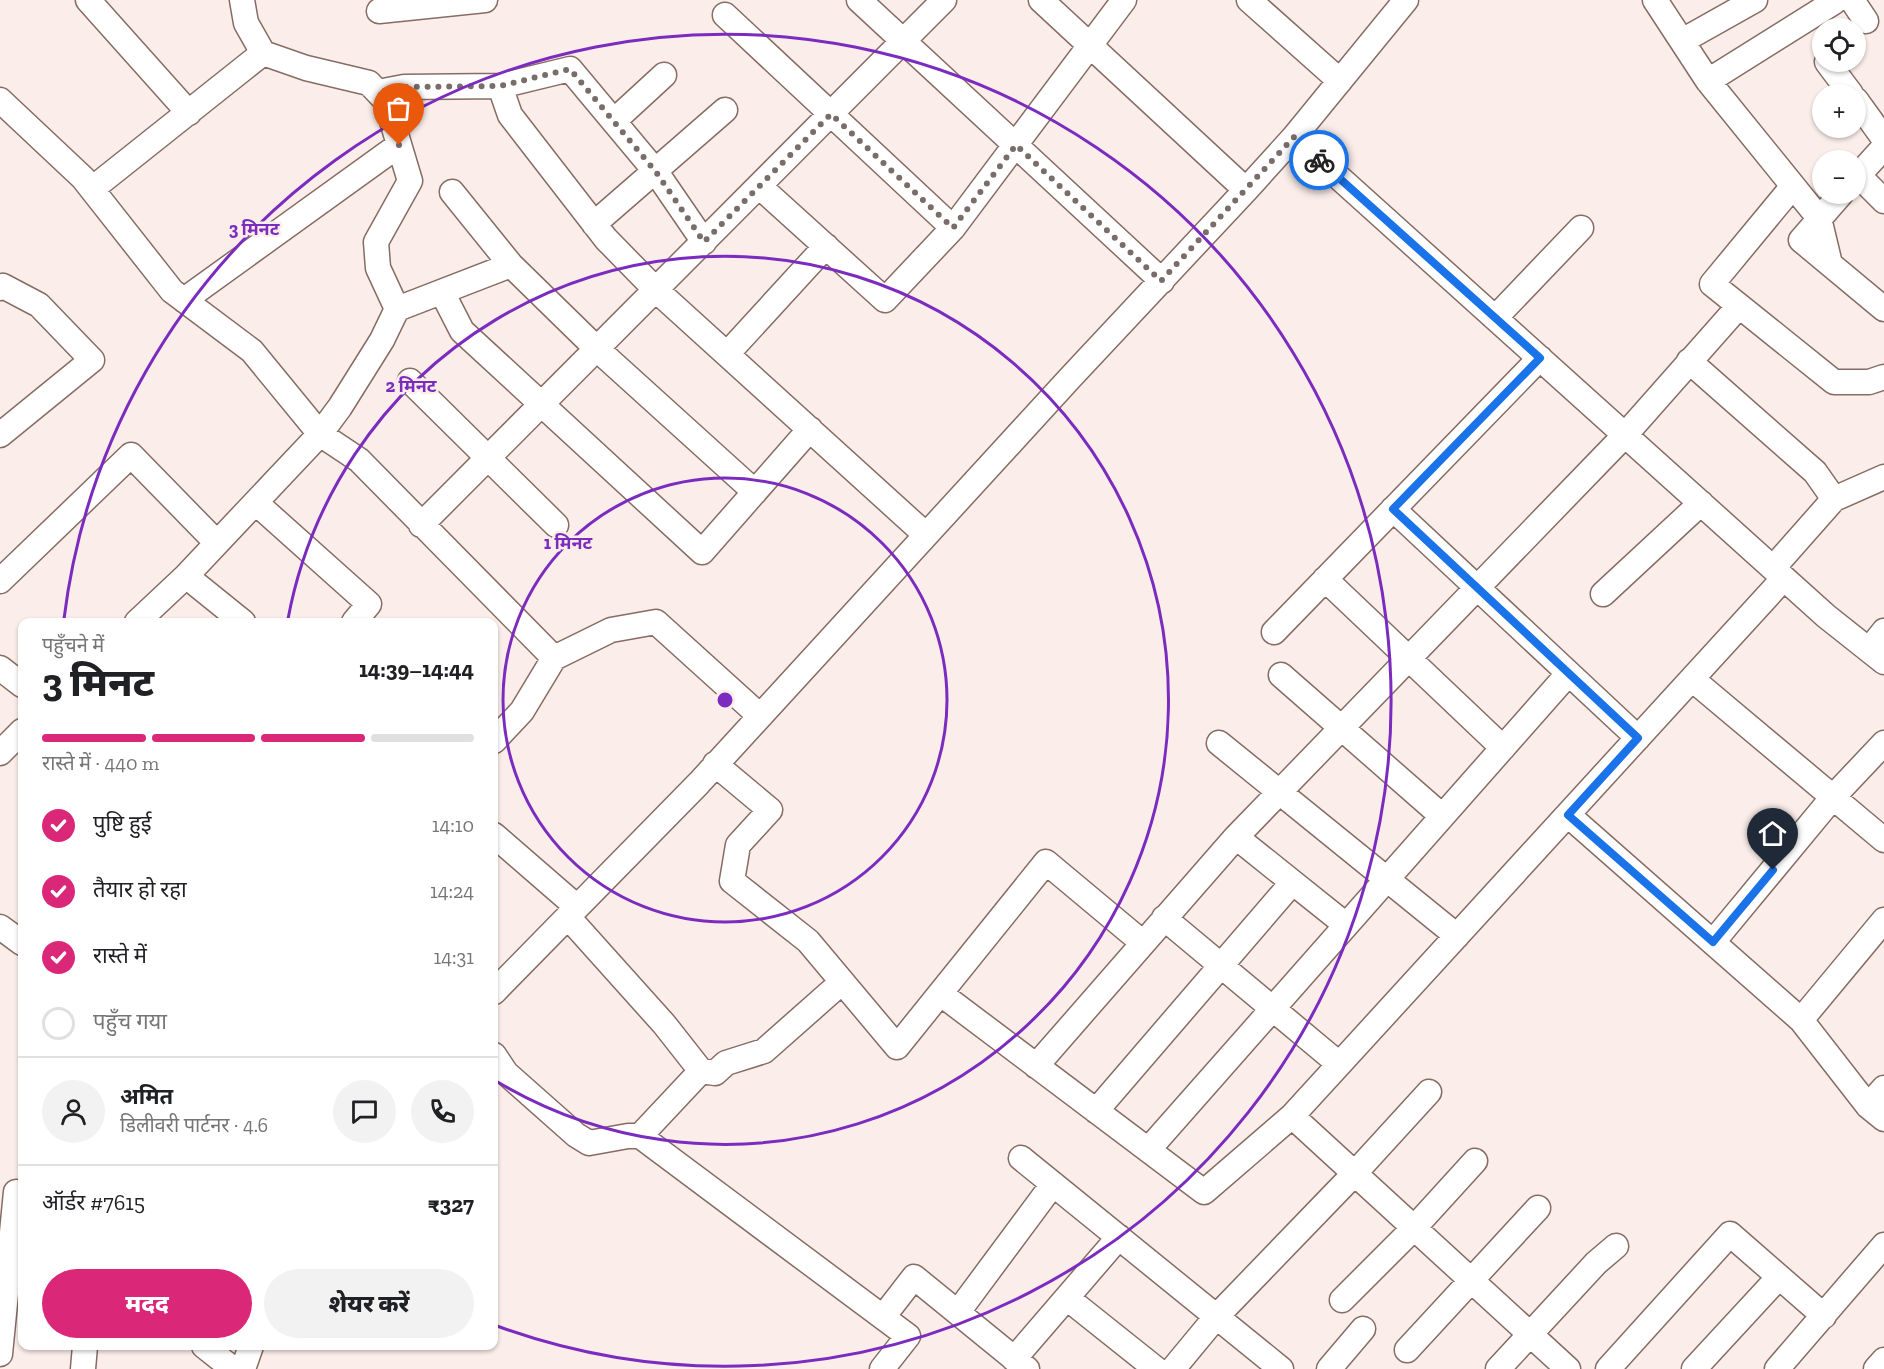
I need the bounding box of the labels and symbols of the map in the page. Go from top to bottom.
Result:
pin [373,83,424,145]
courier [1289,130,1349,190]
text: 3 मिनट [229,218,280,240]
text: 2 मिनट [386,375,437,397]
text: 1 मिनट [544,532,593,554]
centre of rings [715,690,735,710]
pin [1747,808,1798,870]

